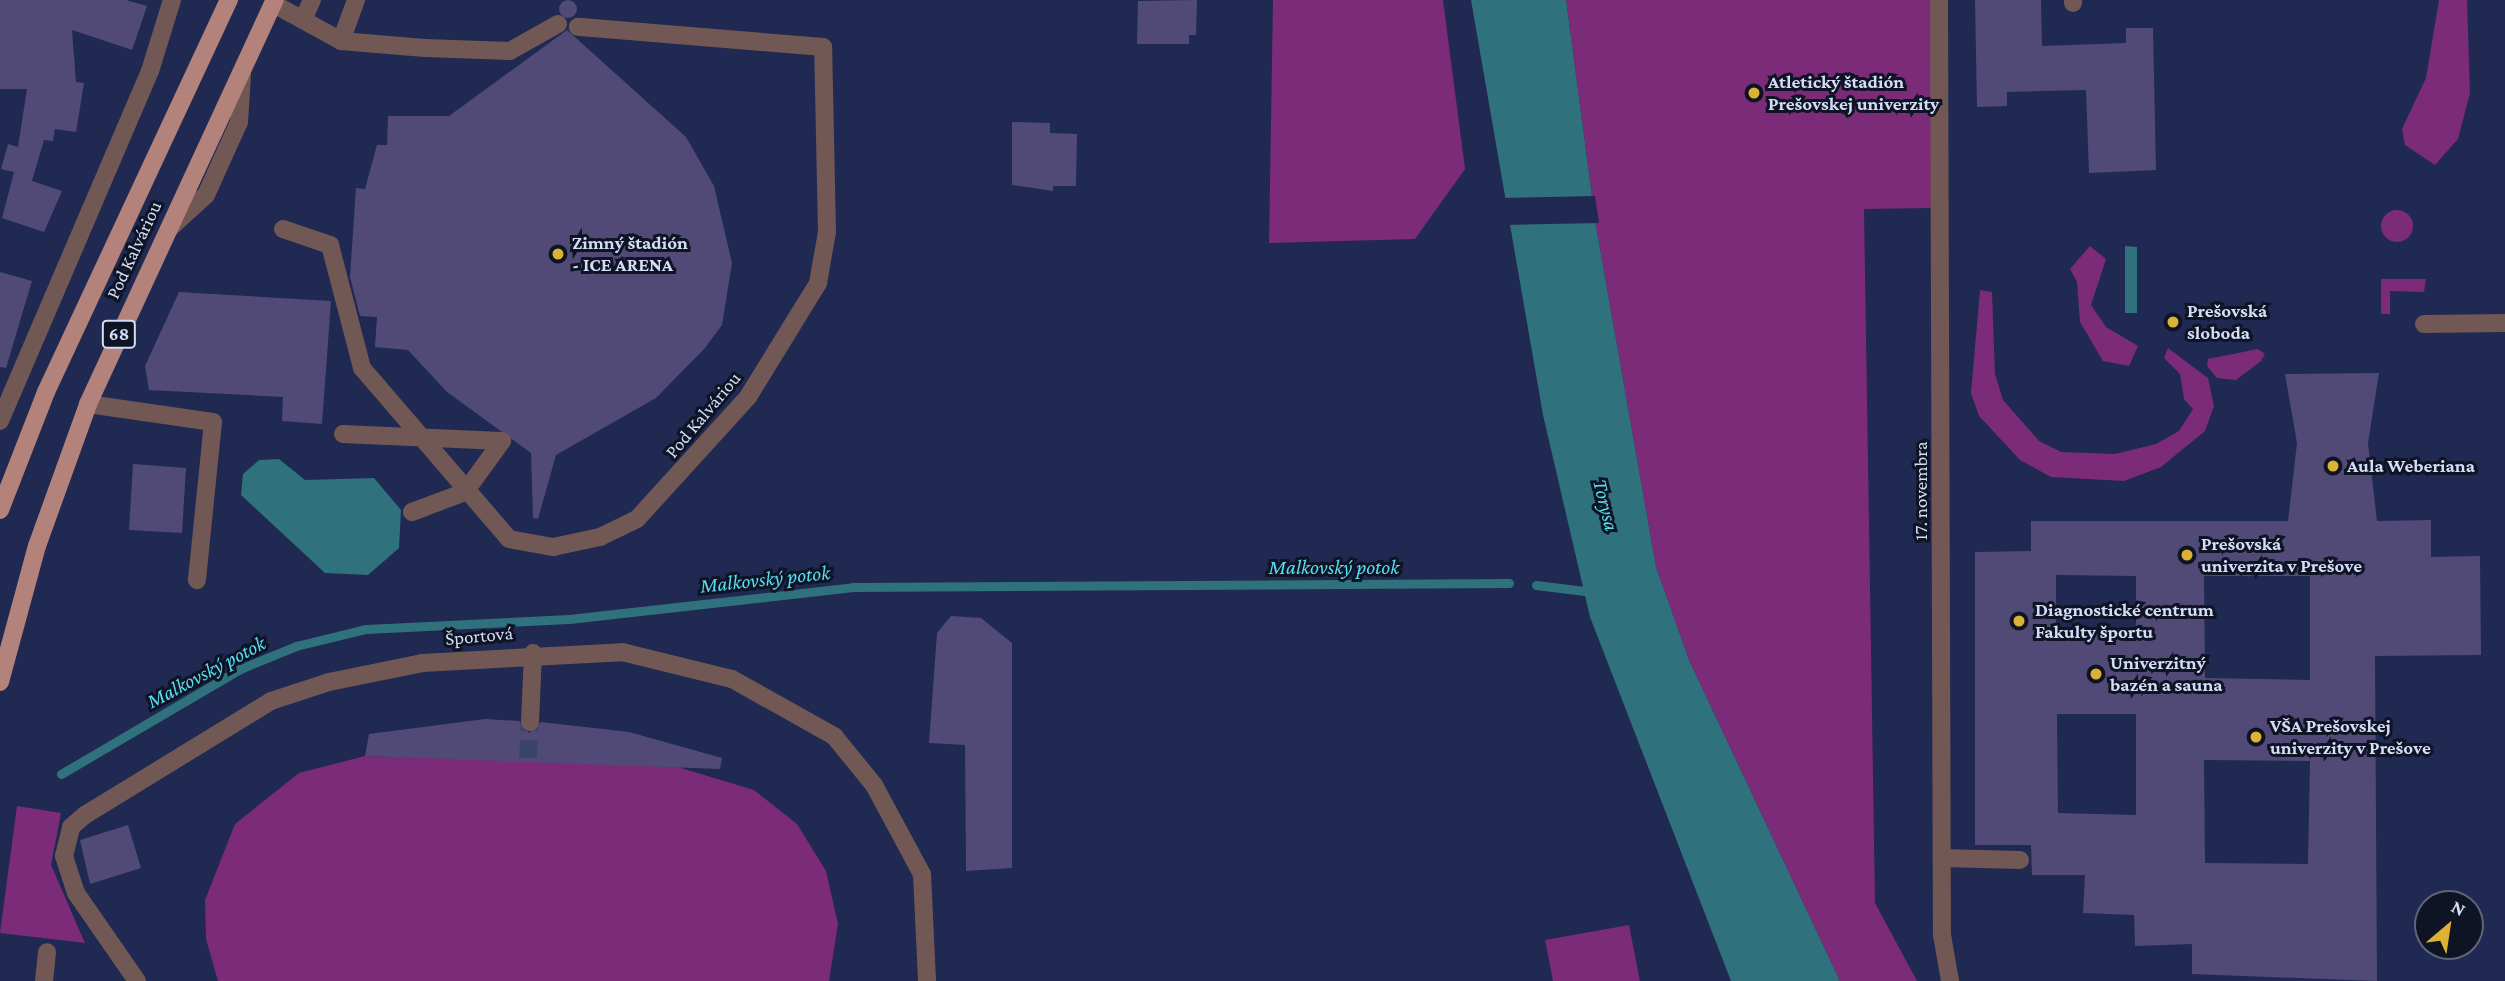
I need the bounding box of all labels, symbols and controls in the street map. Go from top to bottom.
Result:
place label: Atletický štadión Prešovskej univerzity [1768,71,1939,115]
marker: Atletický štadión Prešovskej univerzity [1746,85,1762,101]
street label: Pod Kalváriou [101,197,167,303]
place label: Zimný štadión - ICE ARENA [572,232,688,276]
marker: Zimný štadión - ICE ARENA [550,246,566,262]
place label: Prešovská sloboda [2187,300,2267,344]
marker: Prešovská sloboda [2165,314,2181,330]
road number: 68 [102,320,136,348]
street label: Pod Kalváriou [660,367,746,463]
street label: 17. novembra [1910,442,1932,540]
place label: Aula Weberiana [2347,455,2475,477]
marker: Aula Weberiana [2325,458,2341,474]
water label: Torysa [1587,477,1625,533]
place label: Prešovská univerzita v Prešove [2201,533,2362,577]
marker: Prešovská univerzita v Prešove [2179,547,2195,563]
water label: Malkovský potok [1269,554,1399,580]
water label: Malkovský potok [699,560,831,598]
place label: Diagnostické centrum Fakulty športu [2035,599,2214,643]
marker: Diagnostické centrum Fakulty športu [2009,611,2029,631]
street label: Športová [444,622,514,650]
water label: Malkovský potok [142,630,270,714]
place label: Univerzitný bazén a sauna [2110,652,2223,696]
marker: Univerzitný bazén a sauna [2088,666,2104,682]
place label: VŠA Prešovskej univerzity v Prešove [2270,715,2431,759]
marker: VŠA Prešovskej univerzity v Prešove [2248,729,2264,745]
north arrow [2414,890,2484,960]
text: N [2448,896,2469,920]

